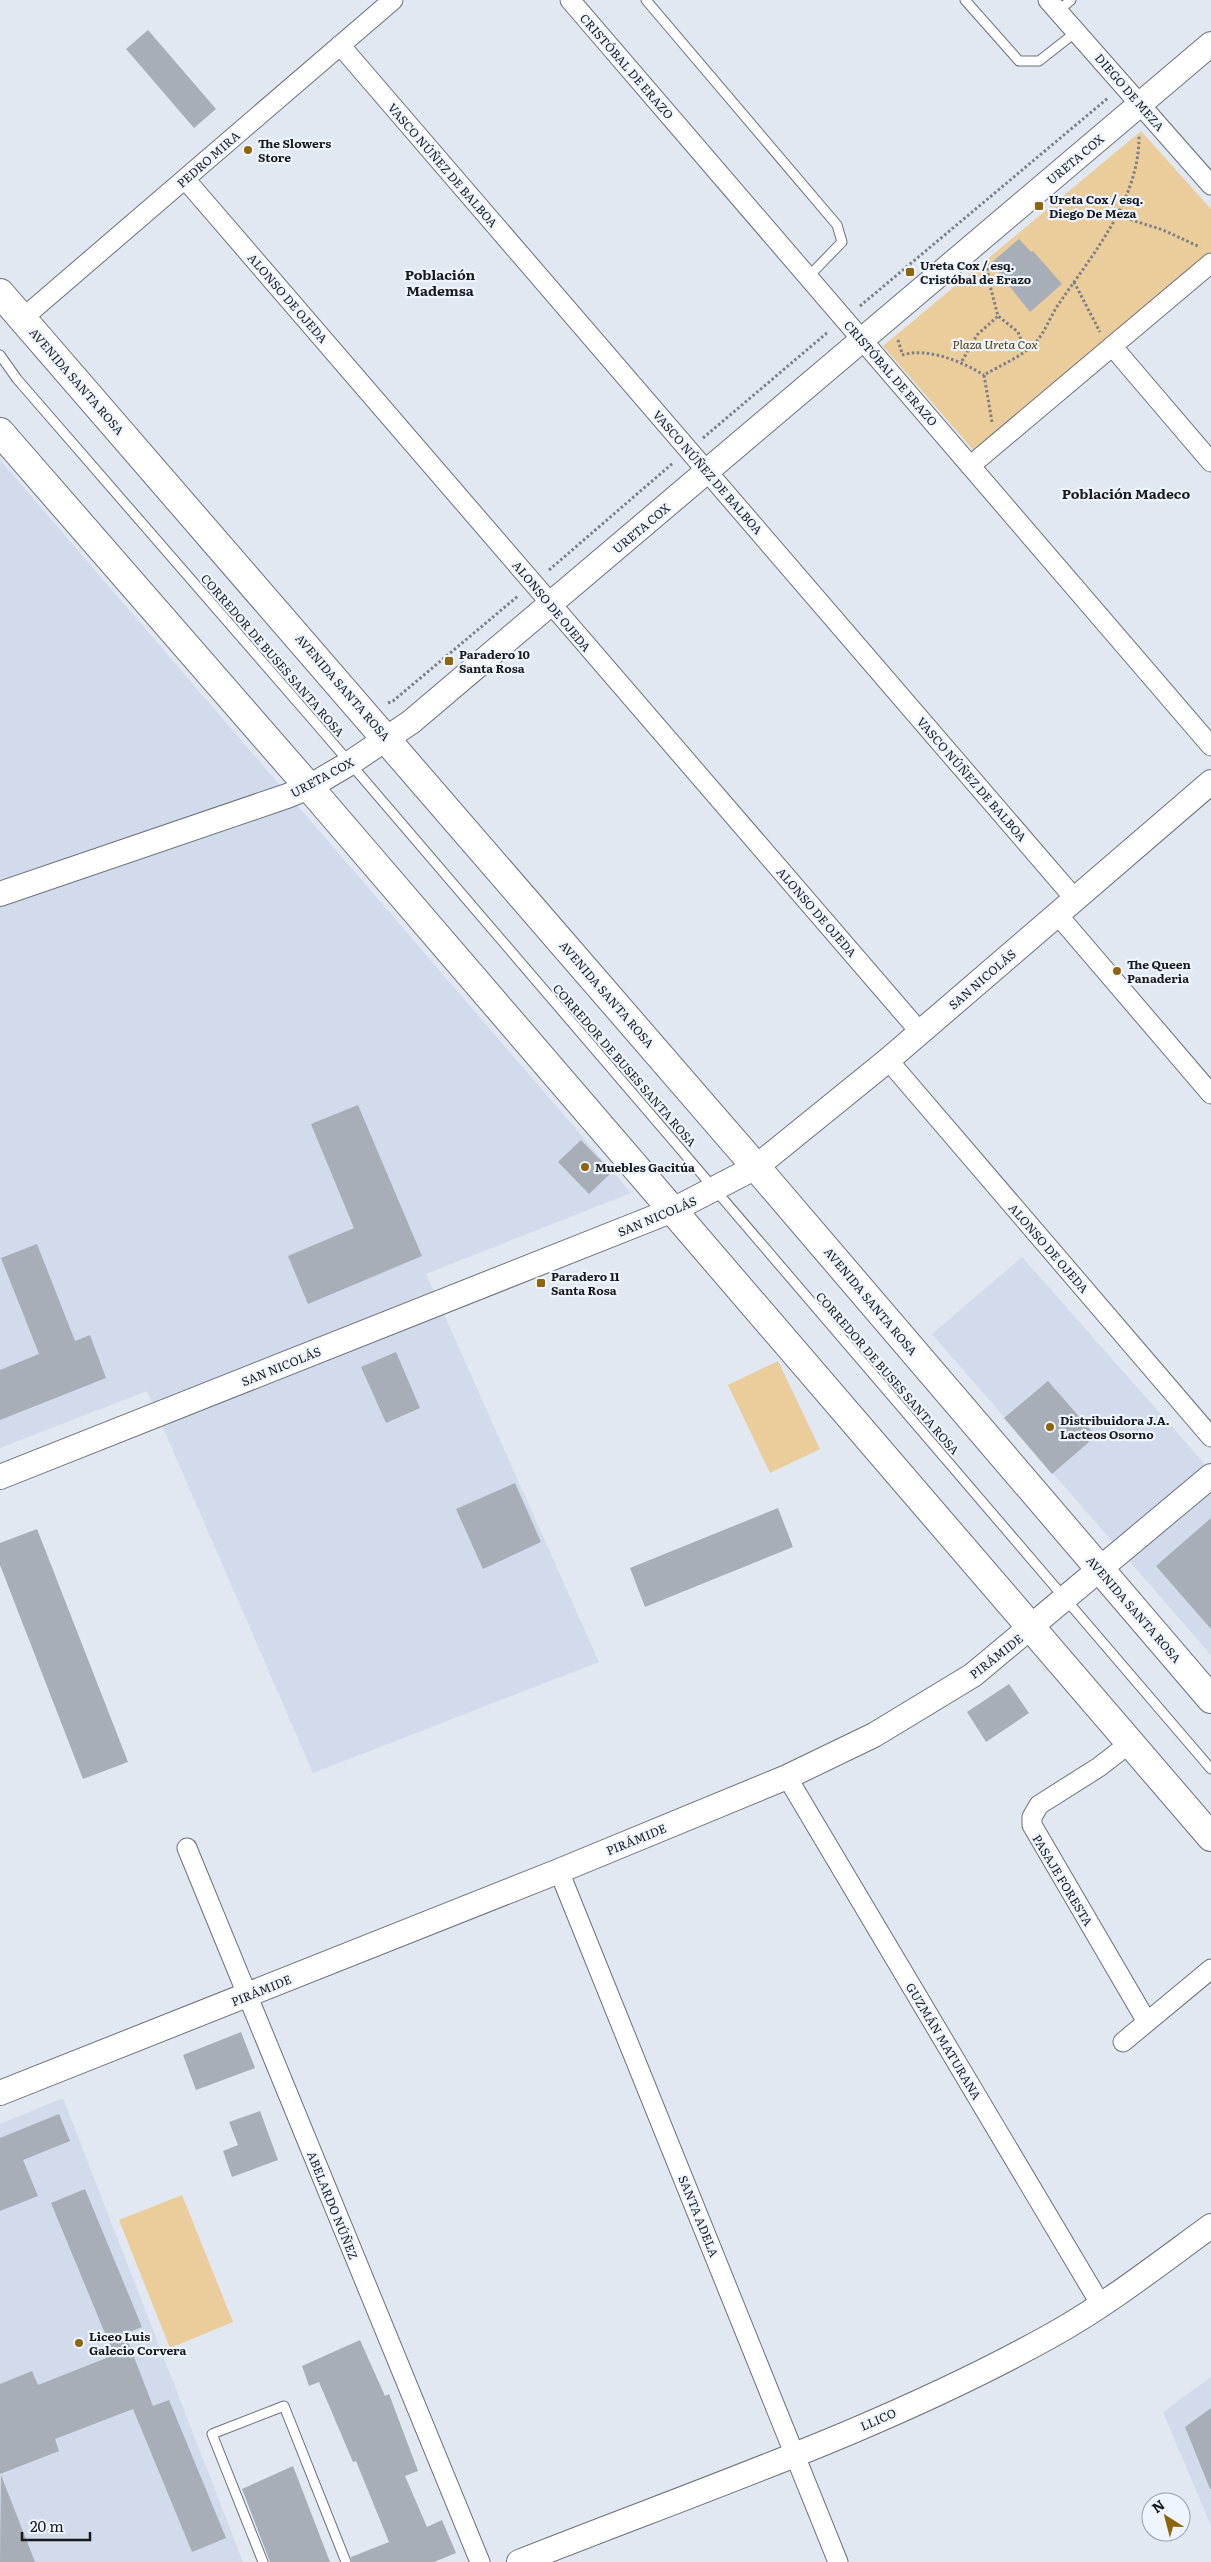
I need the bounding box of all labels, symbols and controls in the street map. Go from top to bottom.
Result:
street label: CRISTÓBAL DE ERAZO [576,9,678,123]
street label: DIEGO DE MEZA [1091,49,1169,135]
street label: VASCO NÚÑEZ DE BALBOA [384,99,502,231]
street label: PEDRO MIRA [173,126,244,191]
street label: URETA COX [1042,129,1108,188]
place label: The Slowers Store [258,134,331,166]
marker: The Slowers Store [242,144,254,156]
place label: Ureta Cox / esq. Diego De Meza [1049,190,1144,222]
marker: Ureta Cox / esq. Diego De Meza [1033,200,1045,212]
street label: ALONSO DE OJEDA [244,249,332,347]
place label: Ureta Cox / esq. Cristóbal de Erazo [920,256,1032,288]
district label: Población Mademsa [405,264,476,300]
marker: Ureta Cox / esq. Cristóbal de Erazo [904,266,916,278]
street label: CRISTÓBAL DE ERAZO [840,316,942,430]
street label: AVENIDA SANTA ROSA [25,324,129,439]
park label: Plaza Ureta Cox [952,335,1038,353]
street label: VASCO NÚÑEZ DE BALBOA [649,406,767,538]
district label: Población Madeco [1062,483,1190,503]
street label: URETA COX [608,498,674,557]
street label: ALONSO DE OJEDA [509,557,596,656]
street label: CORREDOR DE BUSES SANTA ROSA [197,570,349,741]
street label: AVENIDA SANTA ROSA [291,630,395,745]
place label: Paradero 10 Santa Rosa [459,645,531,677]
marker: Paradero 10 Santa Rosa [443,655,455,667]
street label: VASCO NÚÑEZ DE BALBOA [913,713,1031,845]
street label: URETA COX [287,752,358,801]
street label: ALONSO DE OJEDA [773,863,861,961]
street label: AVENIDA SANTA ROSA [555,937,659,1052]
street label: SAN NICOLÁS [944,945,1020,1013]
place label: The Queen Panaderia [1127,955,1191,987]
marker: The Queen Panaderia [1111,965,1123,977]
street label: CORREDOR DE BUSES SANTA ROSA [549,980,701,1151]
place label: Muebles Gacitúa [595,1158,695,1176]
marker: Muebles Gacitúa [579,1161,591,1173]
street label: SAN NICOLÁS [615,1191,699,1241]
street label: ALONSO DE OJEDA [1005,1199,1093,1297]
street label: AVENIDA SANTA ROSA [820,1243,922,1359]
place label: Paradero 11 Santa Rosa [551,1267,620,1299]
marker: Paradero 11 Santa Rosa [535,1277,547,1289]
street label: CORREDOR DE BUSES SANTA ROSA [812,1288,964,1459]
street label: SAN NICOLÁS [239,1342,323,1390]
place label: Distribuidora J.A. Lacteos Osorno [1060,1411,1170,1443]
marker: Distribuidora J.A. Lacteos Osorno [1044,1421,1056,1433]
street label: AVENIDA SANTA ROSA [1082,1552,1186,1667]
street label: PIRÁMIDE [965,1629,1027,1683]
street label: PIRÁMIDE [603,1819,669,1859]
street label: PASAJE FORESTA [1029,1831,1098,1929]
street label: PIRÁMIDE [228,1970,294,2010]
street label: GUZMÁN MATURANA [902,1979,986,2103]
street label: ABELARDO NÚÑEZ [303,2148,363,2262]
street label: SANTA ADELA [674,2172,724,2260]
place label: Liceo Luis Galecio Corvera [89,2327,187,2359]
marker: Liceo Luis Galecio Corvera [73,2337,85,2349]
street label: LLICO [857,2403,899,2435]
north arrow [1141,2492,1191,2542]
text: N [1147,2494,1169,2517]
scale bar [22,2510,90,2542]
text: 20 m [30,2514,64,2537]

